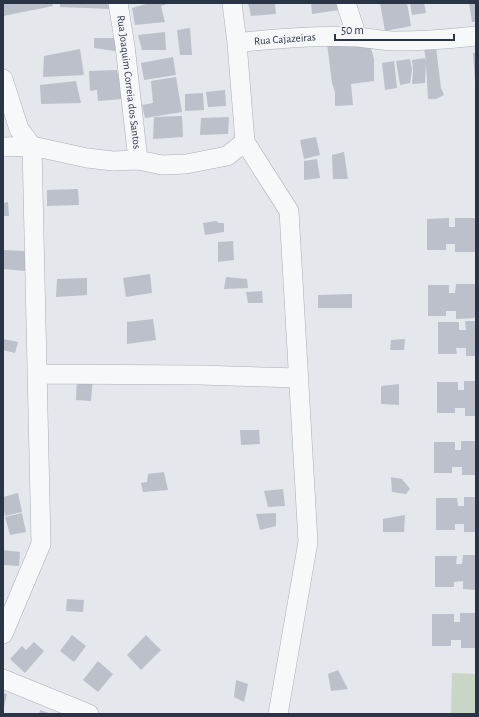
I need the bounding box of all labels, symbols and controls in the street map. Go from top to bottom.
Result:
street label: Rua Joaquim Correia dos Santos [115,15,143,149]
scale bar [335,16,454,42]
text: 50 m [341,24,364,36]
street label: Rua Cajazeiras [254,31,316,47]

